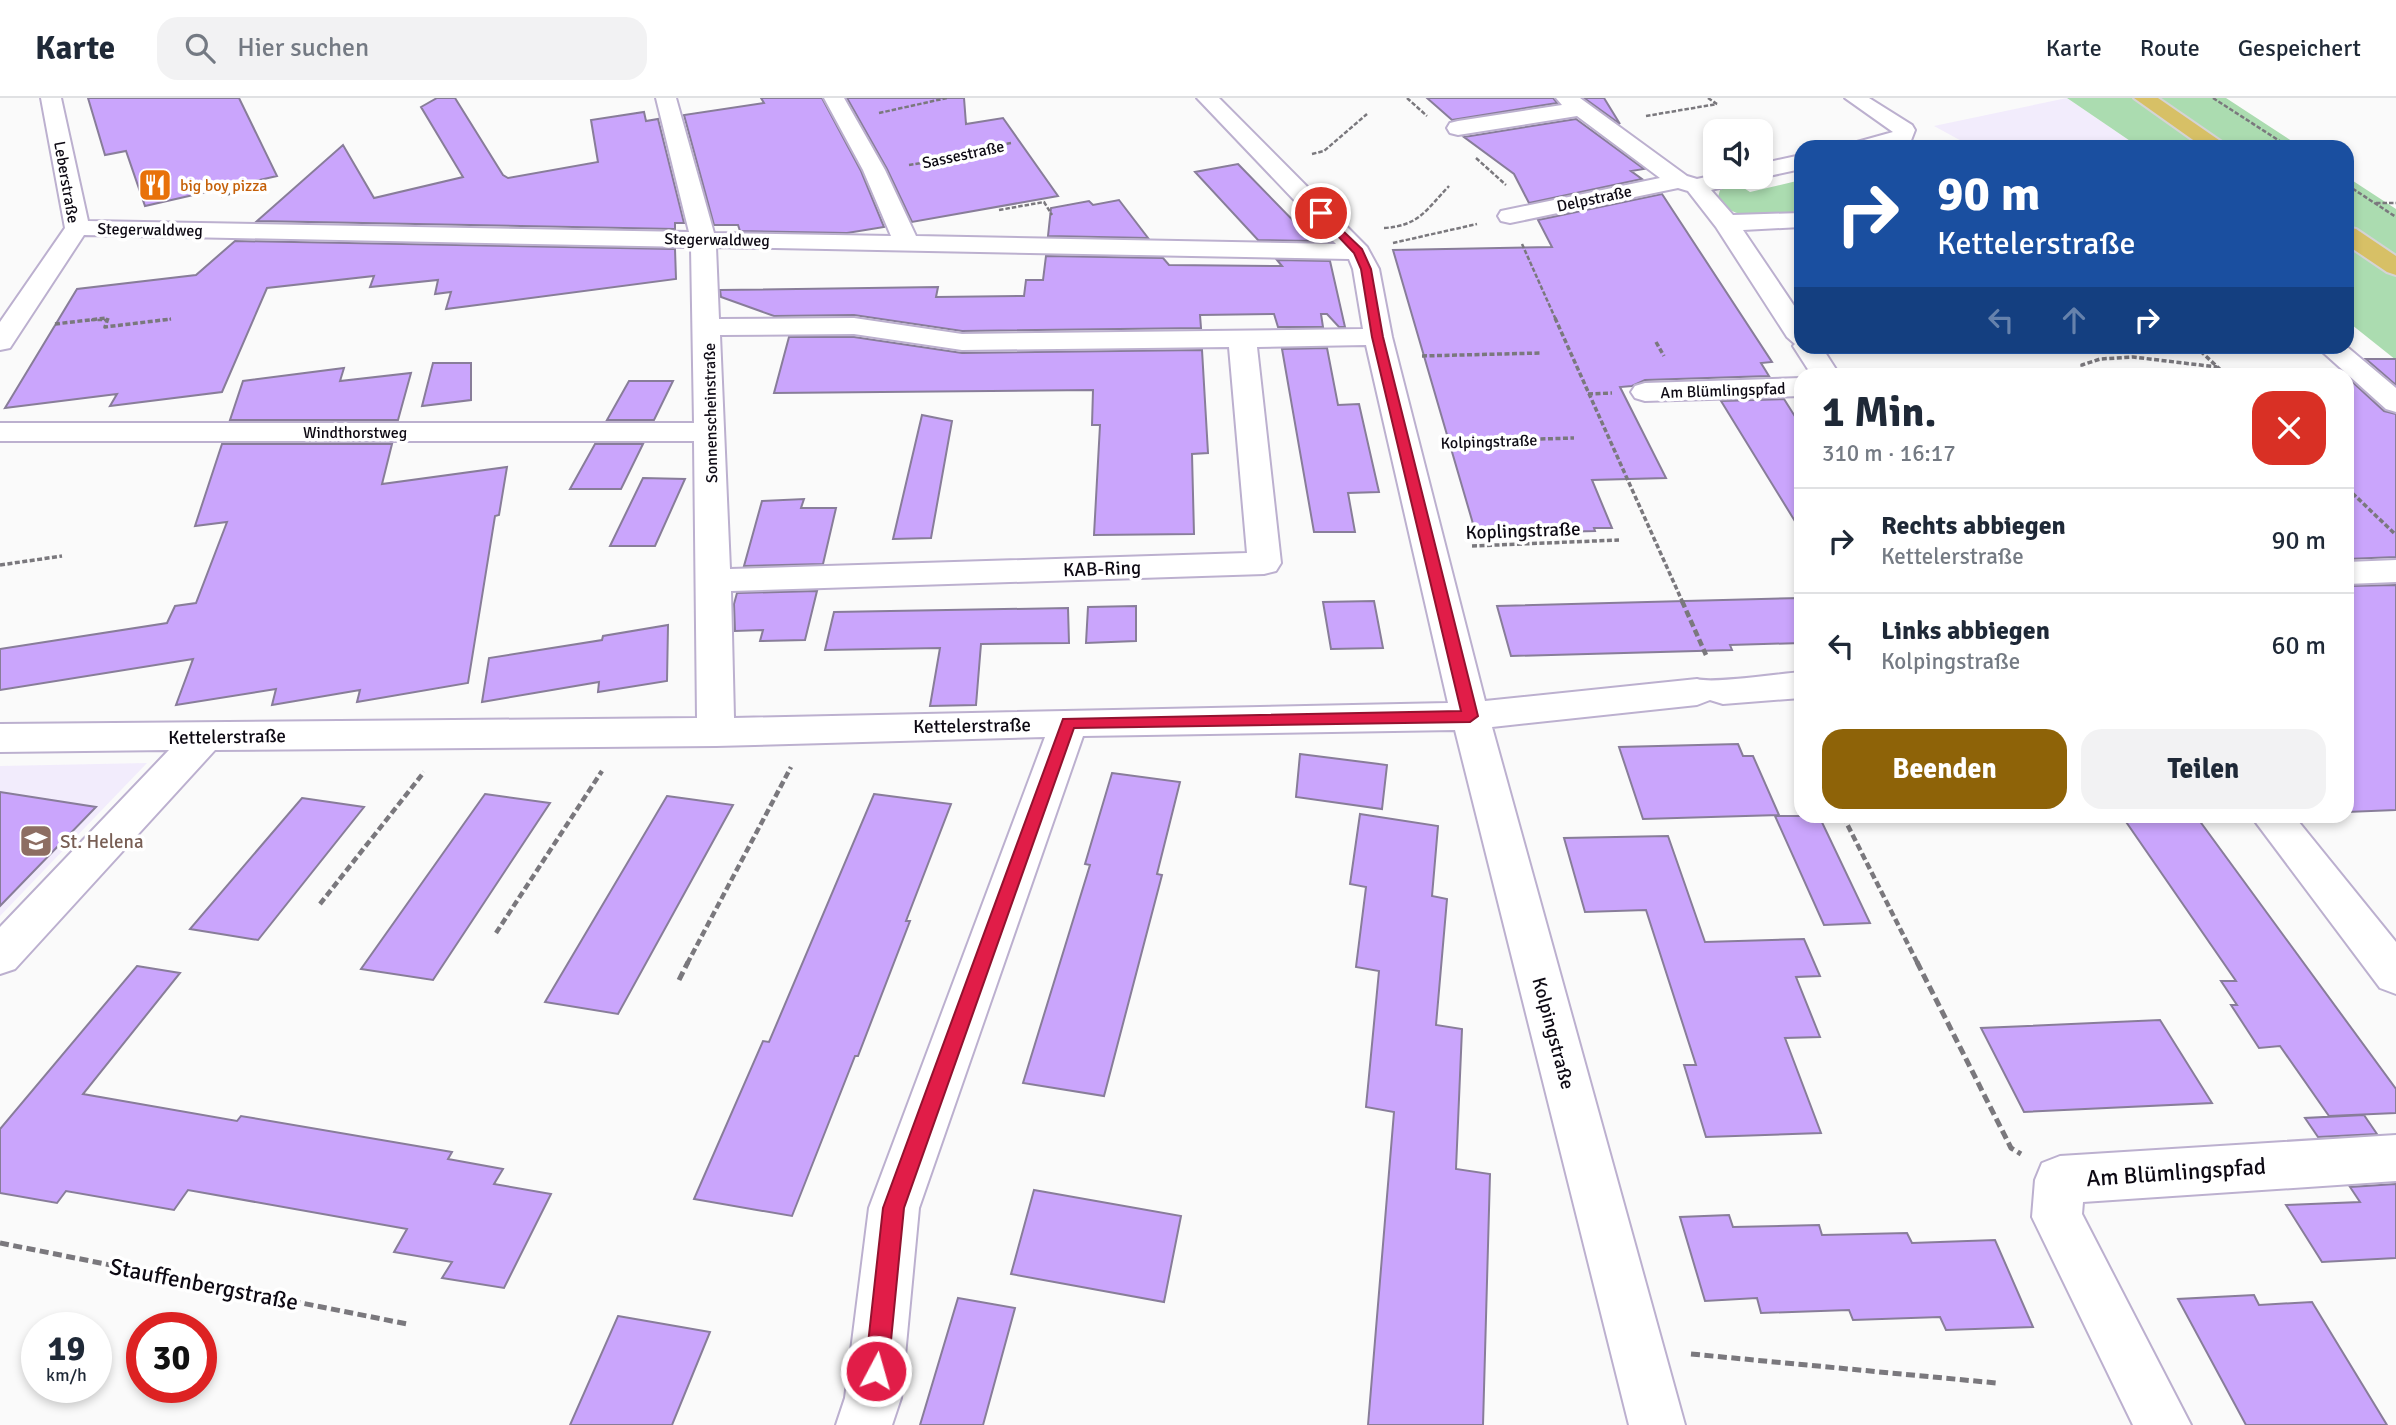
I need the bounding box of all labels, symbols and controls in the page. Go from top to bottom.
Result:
search box [157,17,647,80]
text: Karte [35,28,115,69]
icon: search [181,29,219,67]
text: Hier suchen [237,32,369,64]
text: Karte [2046,33,2102,63]
text: Route [2140,33,2200,63]
text: Gespeichert [2238,33,2361,63]
map controls [1703,119,1773,189]
button: sound [1703,119,1773,189]
street label: Sassestraße [920,137,1006,173]
street label: Leberstraße [49,140,83,225]
text: 90 m [1937,164,2040,224]
restaurant icon: big boy pizza [136,166,174,204]
icon: right [1822,168,1913,259]
place label: big boy pizza [180,176,267,196]
street label: Delpstraße [1555,181,1633,217]
pin [1291,183,1351,243]
icon: arrive [1302,194,1340,232]
street label: Stegerwaldweg [97,219,203,241]
text: Kettelerstraße [1937,224,2136,263]
street label: Stegerwaldweg [664,229,770,251]
icon: left [1982,301,2020,339]
icon: ahead [2055,301,2093,339]
icon: right [2128,301,2166,339]
street label: Sonnenscheinstraße [700,343,722,483]
street label: Am Blümlingspfad [1660,379,1786,403]
text: 1 Min. [1822,387,1936,438]
button: close [2252,391,2326,465]
street label: Windthorstweg [303,423,407,443]
street label: Kolpingstraße [1440,430,1538,454]
text: 310 m · 16:17 [1822,439,1956,468]
text: Rechts abbiegen [1881,510,2066,542]
street label: Koplingstraße [1465,517,1581,545]
icon: right [1822,522,1860,560]
text: 90 m [2271,525,2326,557]
text: Kettelerstraße [1881,542,2024,571]
street label: KAB-Ring [1063,556,1141,582]
text: Links abbiegen [1881,615,2050,647]
icon: left [1822,627,1860,665]
text: 60 m [2271,630,2326,662]
text: Kolpingstraße [1881,647,2020,676]
street label: Kettelerstraße [913,713,1031,739]
street label: Kettelerstraße [168,724,286,750]
button: Beenden [1822,729,2067,809]
button: Teilen [2081,729,2326,809]
school or university icon: St. Helena [17,822,55,860]
place label: St. Helena [60,830,144,854]
street label: Kolpingstraße [1527,975,1580,1092]
street label: Am Blümlingspfad [2085,1152,2267,1193]
street label: Stauffenbergstraße [107,1252,301,1317]
speed limit sign: 30 [126,1312,217,1403]
text: 19 [48,1327,85,1370]
position arrow [839,1334,913,1408]
text: km/h [46,1364,87,1386]

